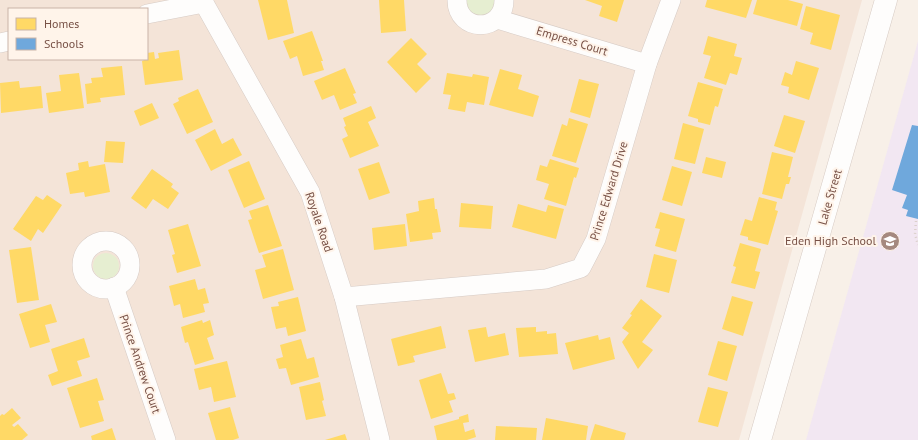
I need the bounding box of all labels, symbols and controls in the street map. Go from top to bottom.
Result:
legend [8,8,148,60]
text: Homes [44,16,79,31]
street label: Empress Court [535,23,610,59]
text: Schools [44,36,84,51]
street label: Prince Edward Drive [586,139,631,242]
street label: Lake Street [814,167,845,227]
street label: Royale Road [302,190,337,254]
school or university icon: Eden High School [879,230,901,252]
place label: Eden High School [785,233,876,248]
street label: Prince Andrew Court [116,312,164,415]

